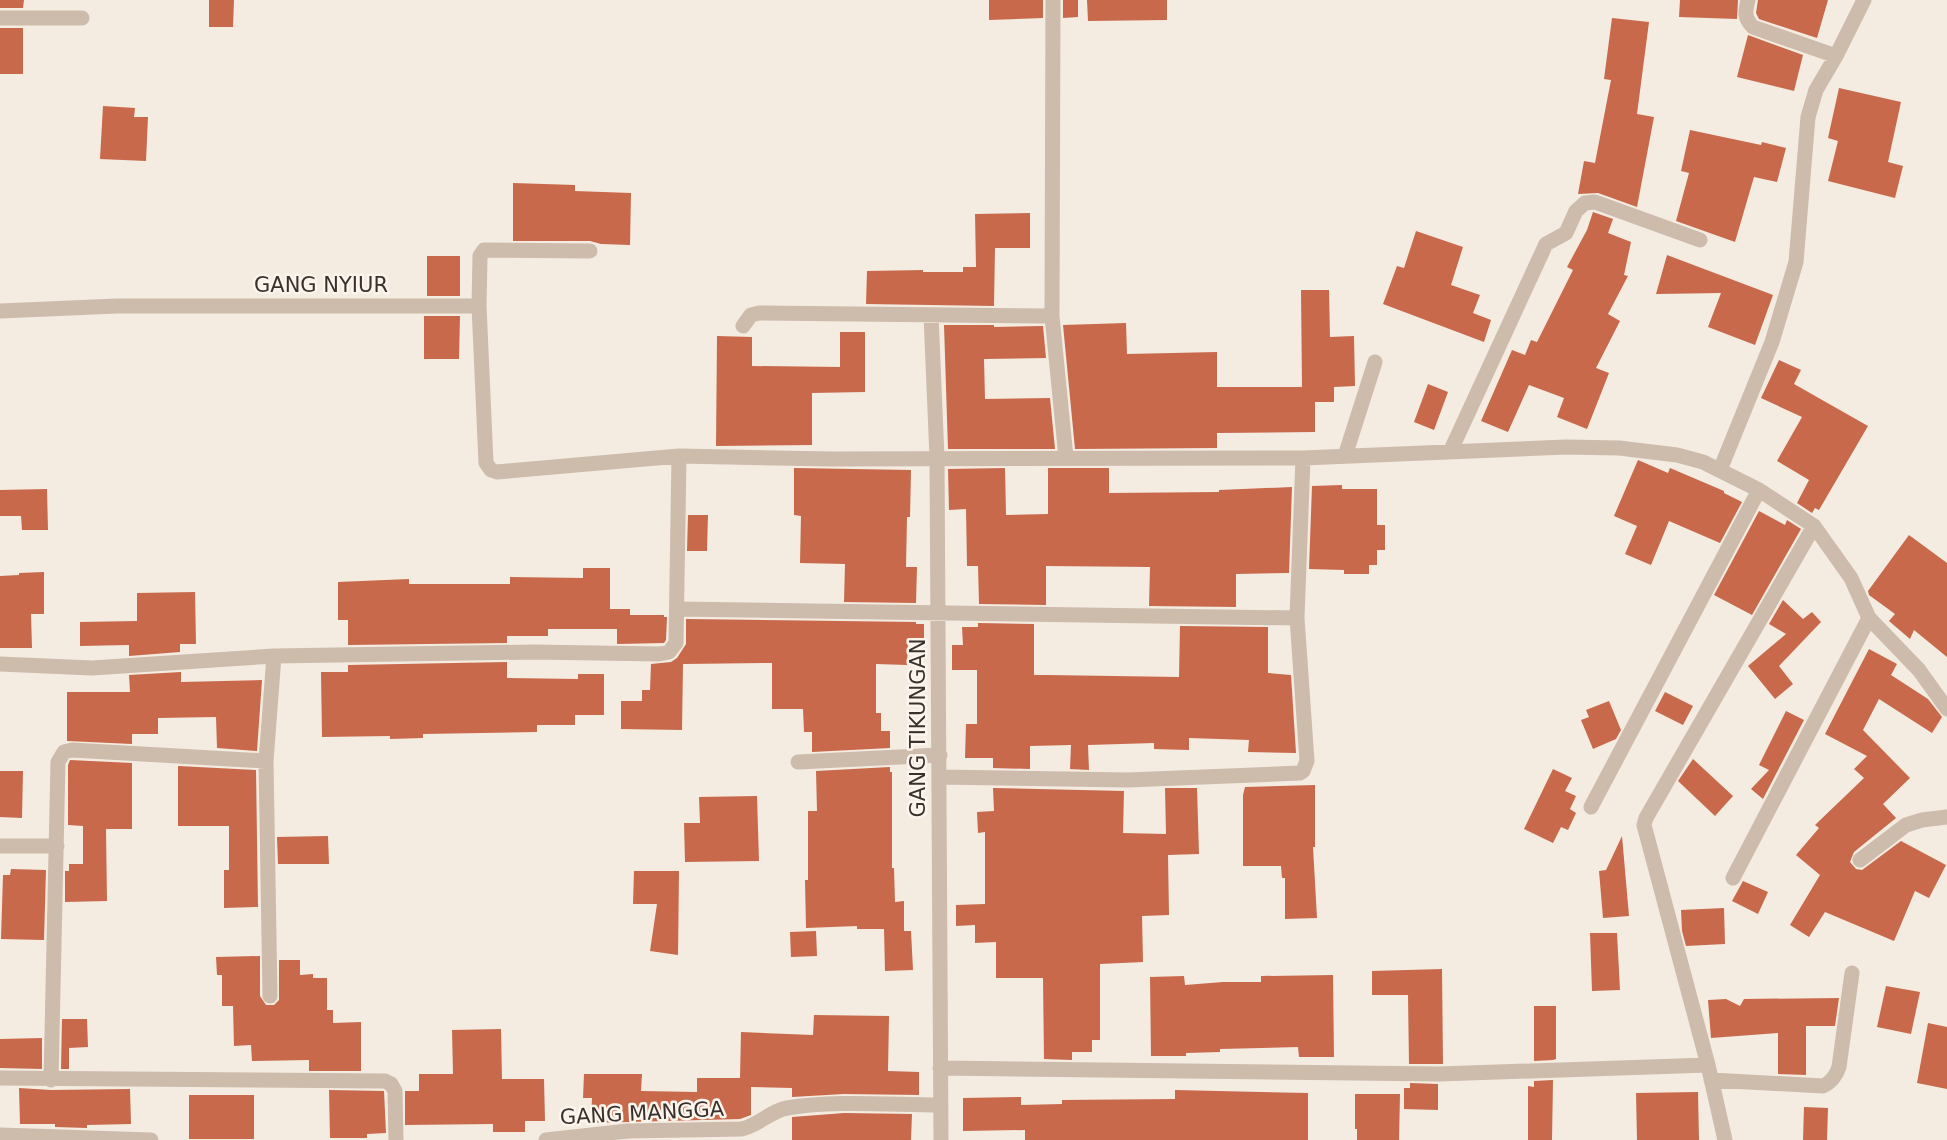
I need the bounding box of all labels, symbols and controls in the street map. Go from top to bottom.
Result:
street label: GANG NYIUR [254,273,388,297]
street label: GANG TIKUNGAN [906,639,930,817]
street label: GANG MANGGA [559,1097,725,1129]

